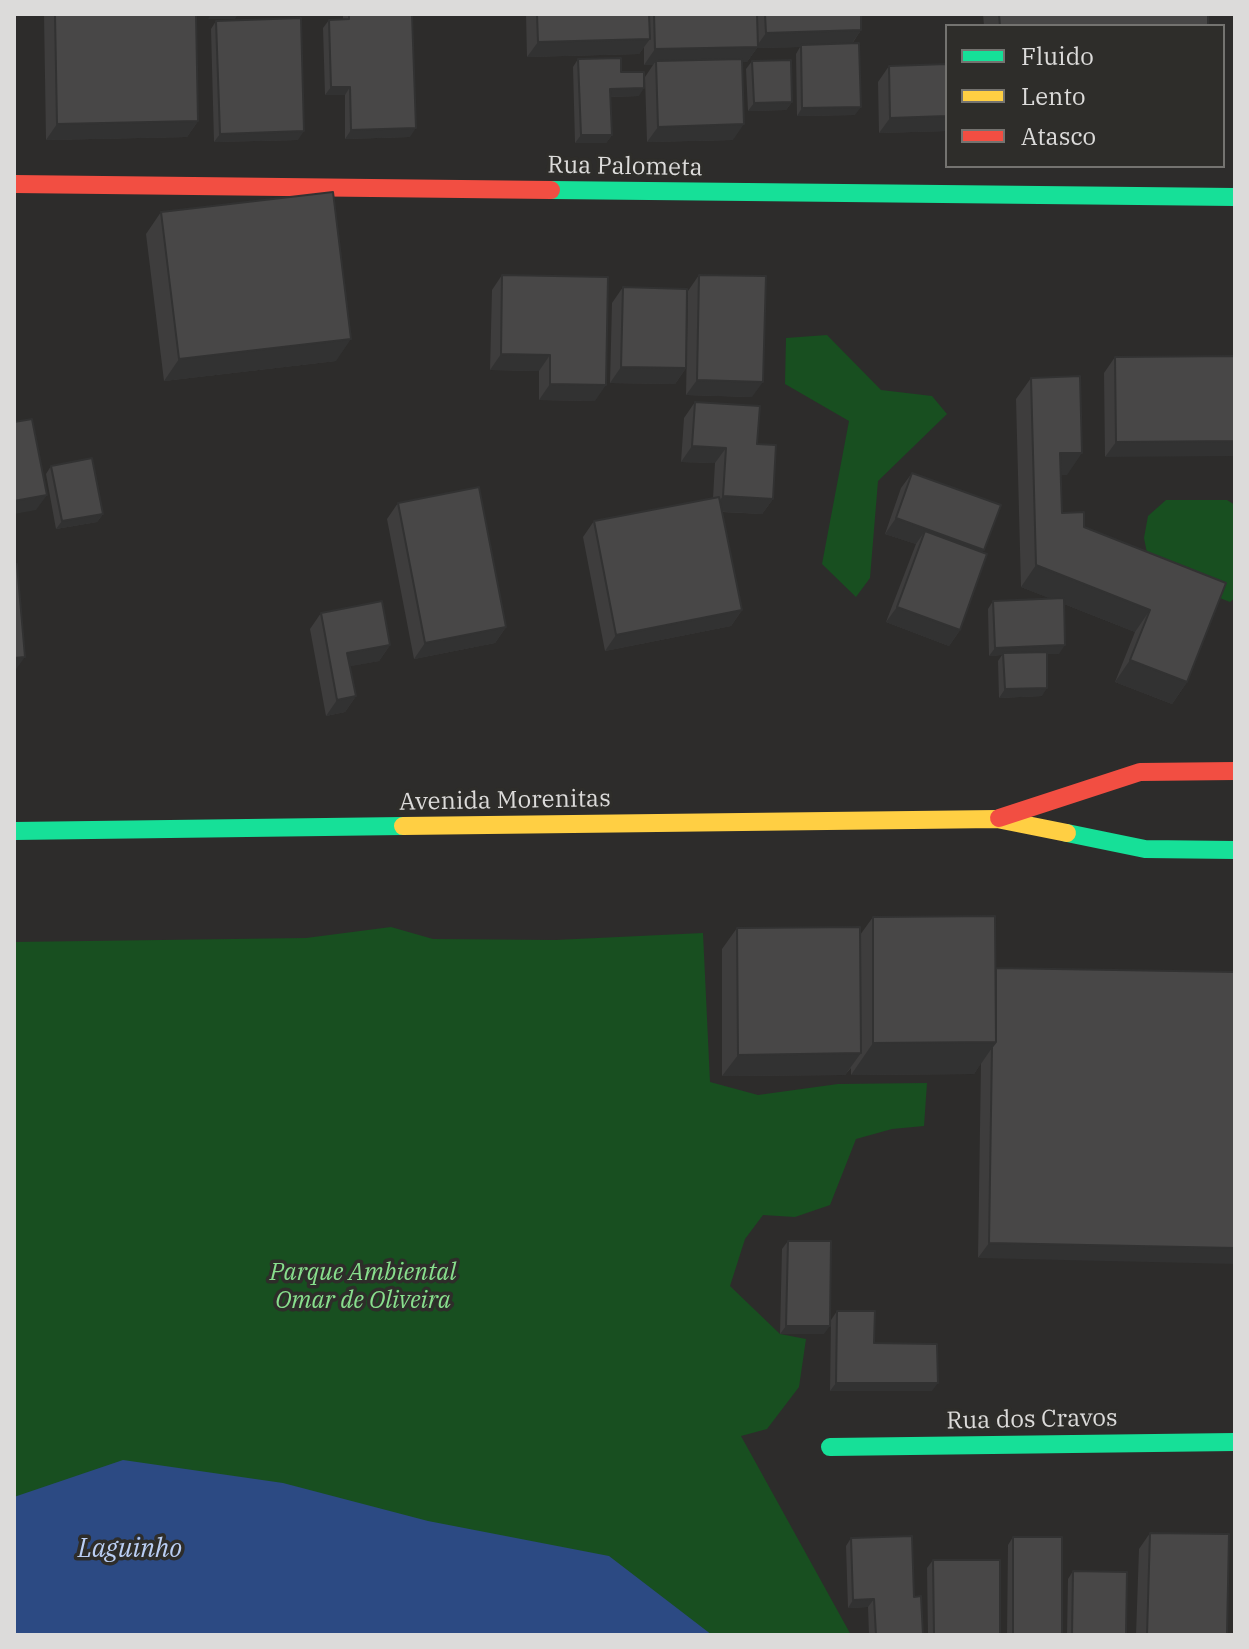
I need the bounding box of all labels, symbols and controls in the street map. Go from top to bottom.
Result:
legend [945,24,1225,168]
text: Fluido [1021,40,1094,72]
text: Lento [1021,80,1085,112]
text: Atasco [1021,120,1096,152]
street label: Rua Palometa [547,151,703,183]
street label: Avenida Morenitas [399,785,611,817]
park label: Parque Ambiental Omar de Oliveira [270,1259,456,1315]
street label: Rua dos Cravos [946,1404,1118,1436]
water label: Laguinho [78,1533,182,1565]

